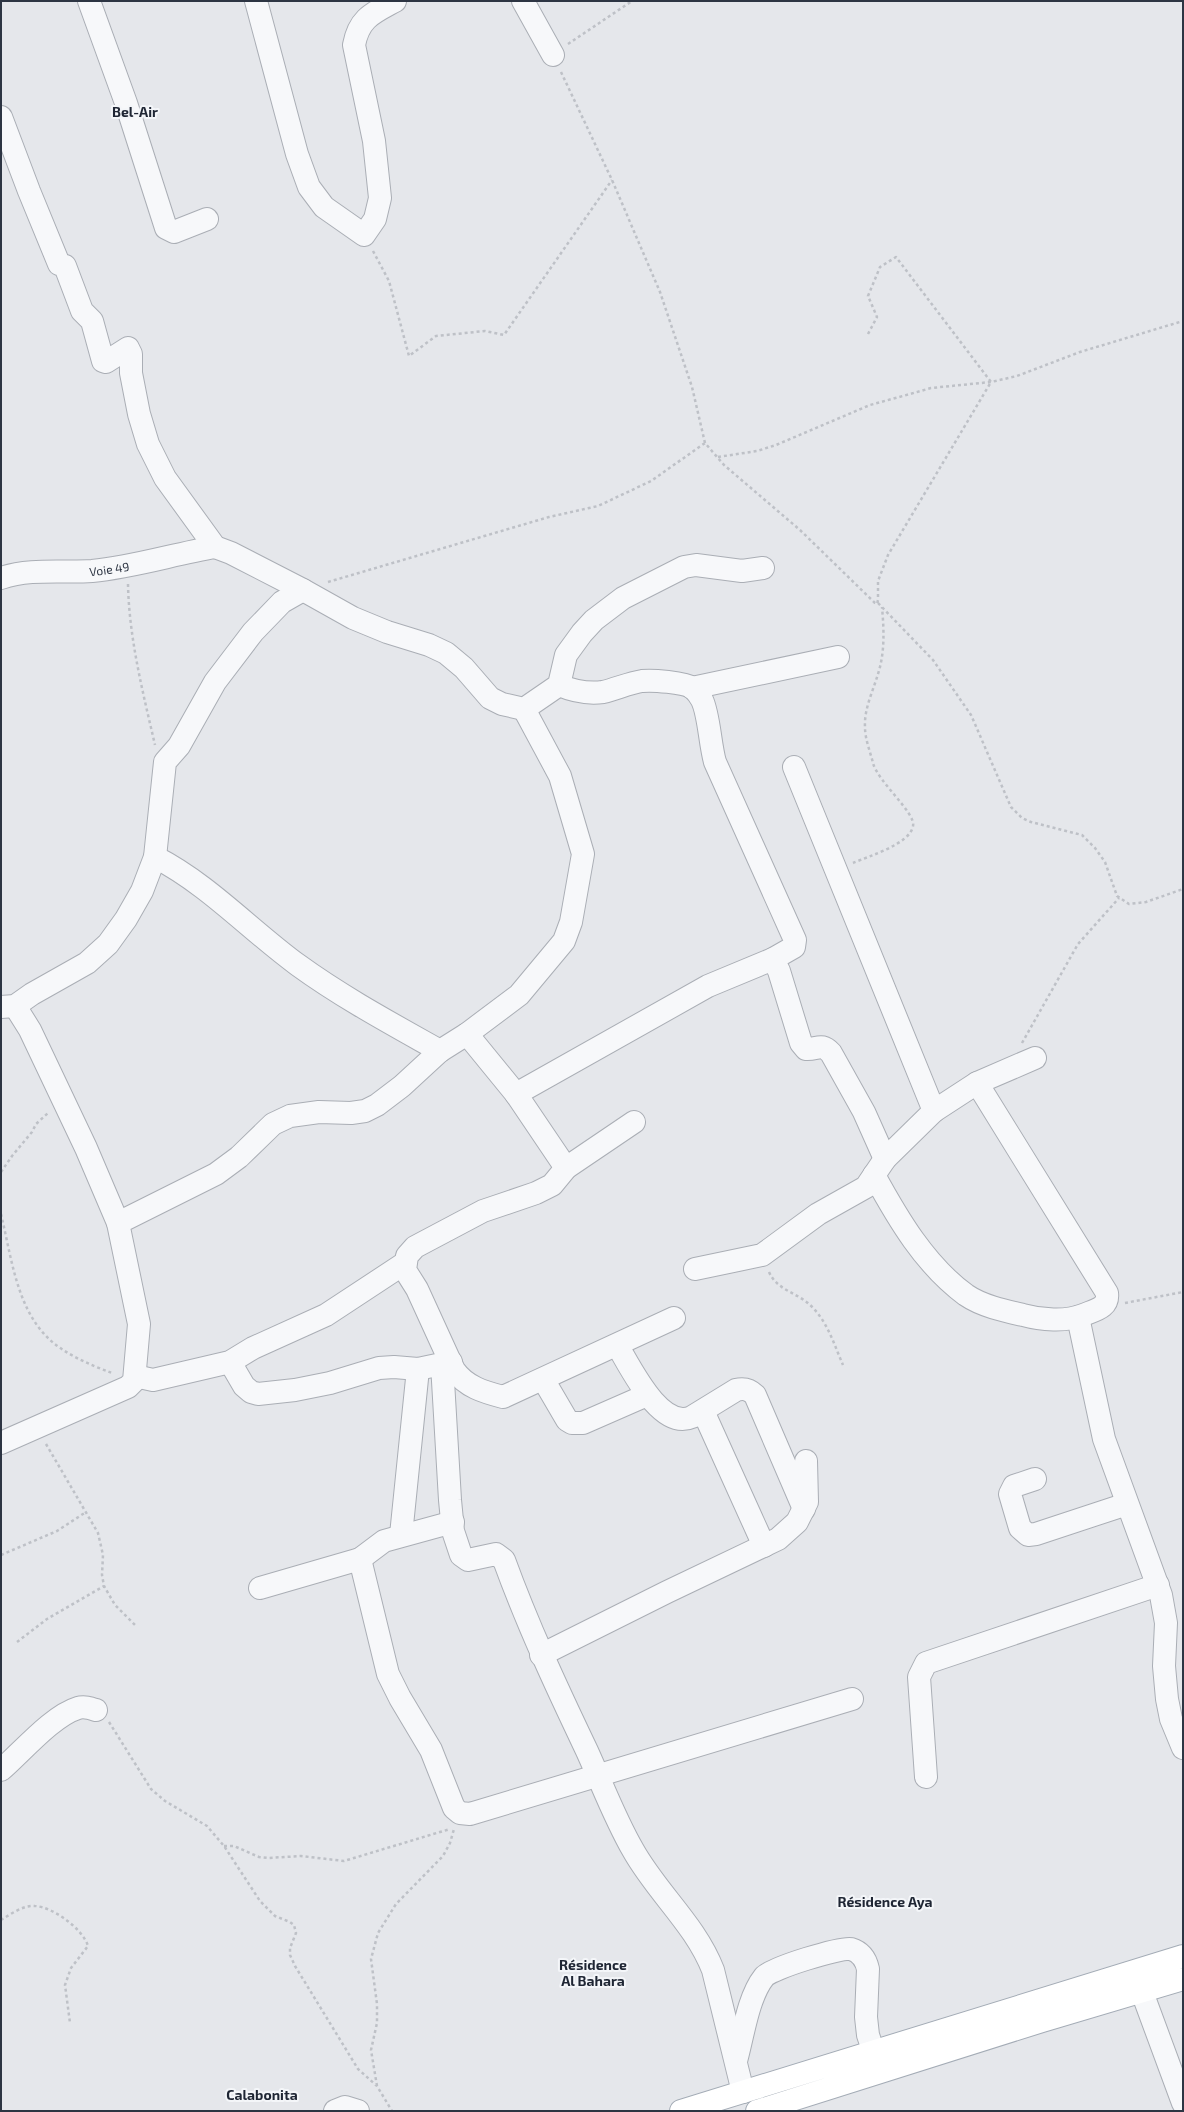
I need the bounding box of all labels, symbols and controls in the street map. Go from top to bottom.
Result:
district label: Bel-Air [112,103,158,120]
street label: Voie 49 [89,559,130,578]
district label: Résidence Aya [837,1893,933,1910]
district label: Résidence Al Bahara [559,1956,627,1989]
district label: Calabonita [226,2086,298,2103]

